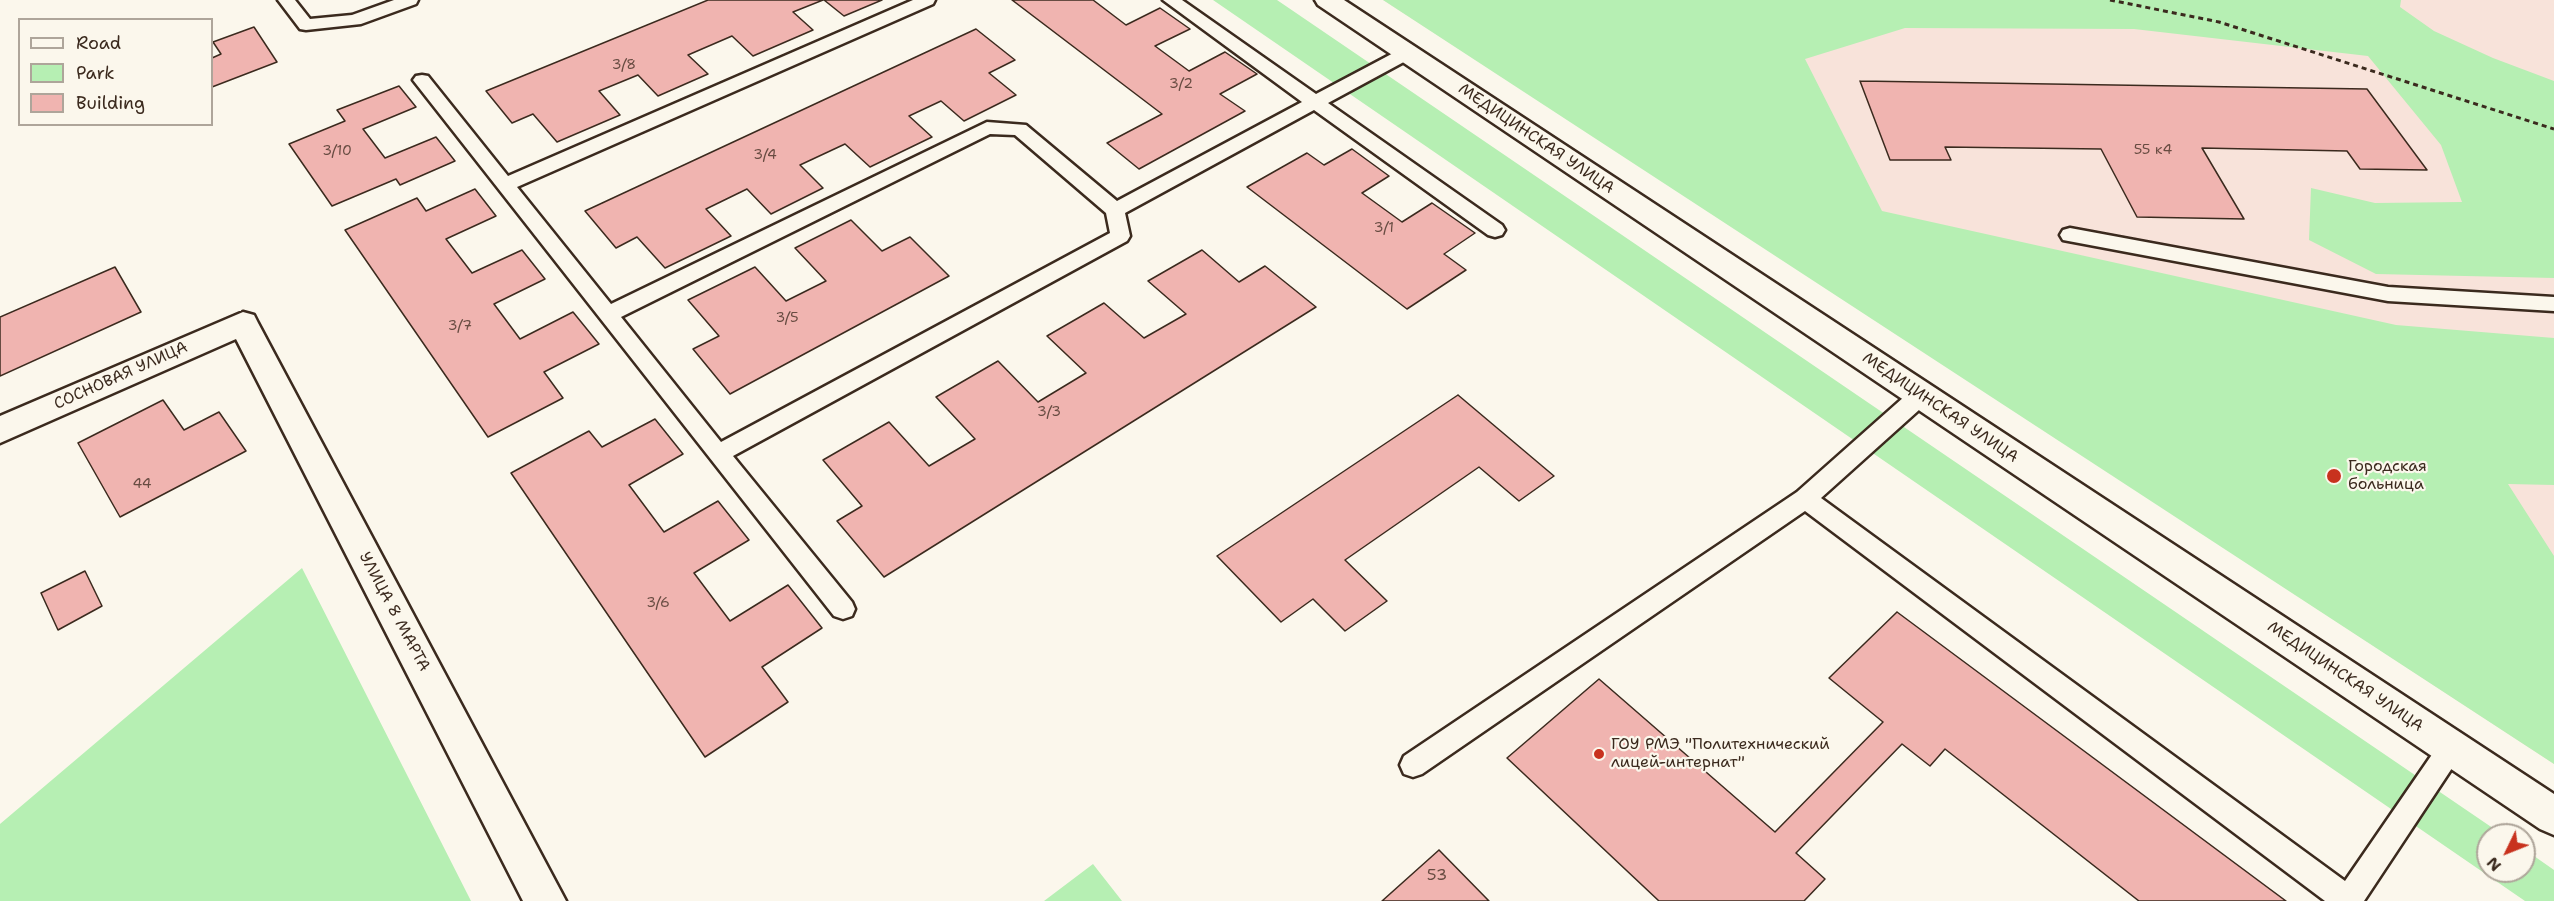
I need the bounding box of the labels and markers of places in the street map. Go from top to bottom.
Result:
place label: Городская больница [2348,457,2427,495]
marker: Городская больница [2325,467,2343,485]
place label: ГОУ РМЭ "Политехнический лицей-интернат" [1611,735,1830,773]
marker: ГОУ РМЭ "Политехнический лицей-интернат" [1592,747,1606,761]

